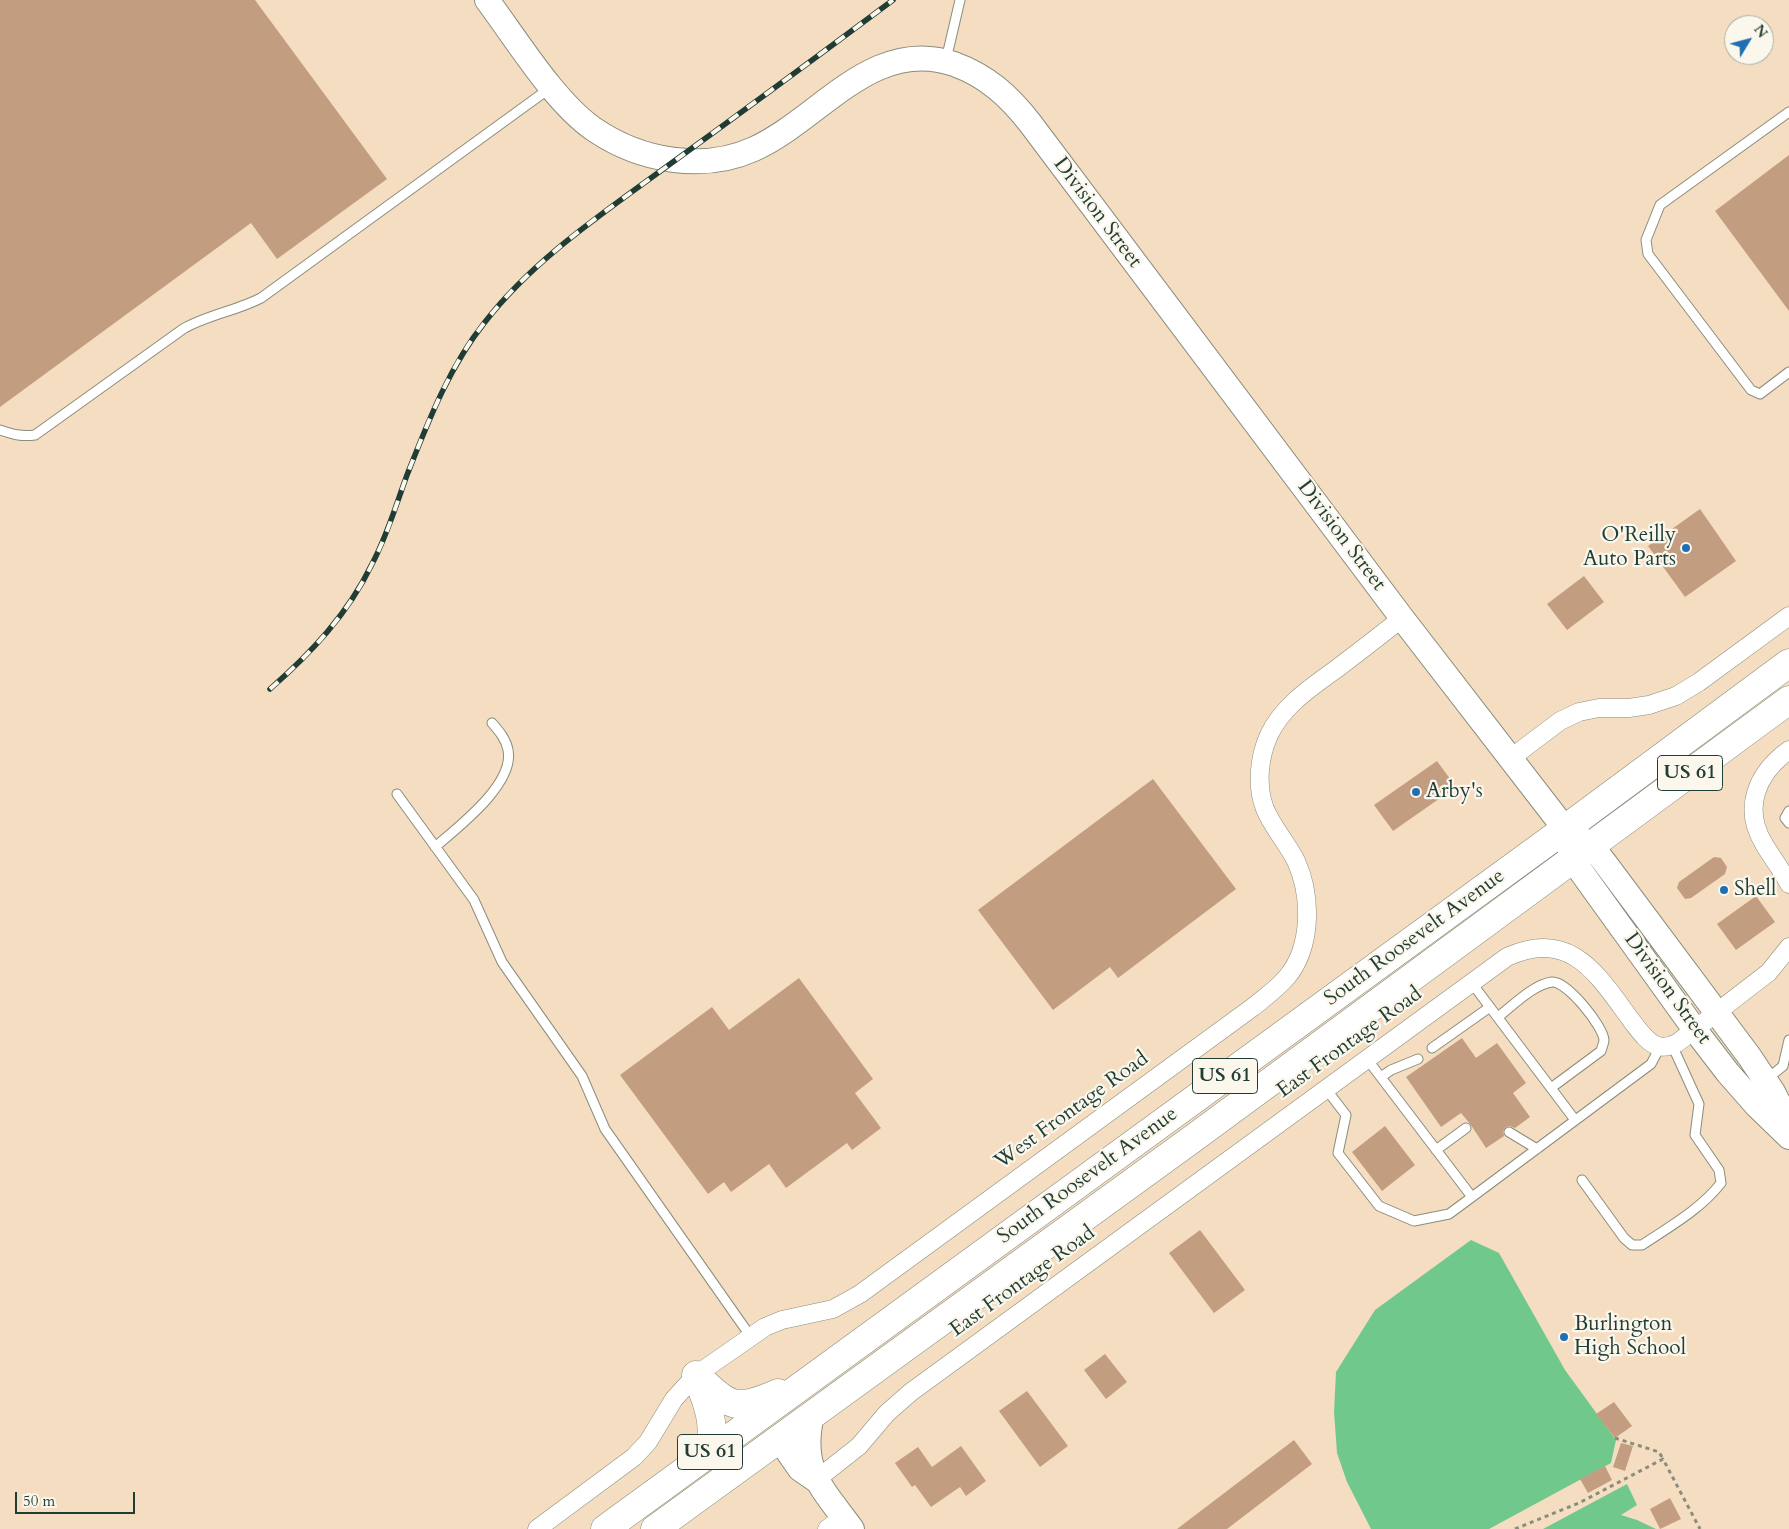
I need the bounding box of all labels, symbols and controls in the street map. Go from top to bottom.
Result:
north arrow [1724,15,1774,65]
text: N [1749,21,1772,42]
street label: Division Street [1047,153,1147,273]
street label: Division Street [1291,476,1391,596]
place label: O'Reilly Auto Parts [1583,523,1676,573]
marker: O'Reilly Auto Parts [1680,542,1692,554]
road number: US 61 [1658,756,1722,790]
place label: Arby's [1426,779,1483,805]
marker: Arby's [1410,786,1422,798]
street label: South Roosevelt Avenue [1320,864,1510,1012]
place label: Shell [1734,877,1776,903]
marker: Shell [1718,884,1730,896]
street label: Division Street [1618,928,1716,1050]
street label: East Frontage Road [1273,982,1427,1104]
street label: West Frontage Road [990,1047,1154,1175]
road number: US 61 [1192,1058,1258,1094]
street label: South Roosevelt Avenue [993,1102,1183,1250]
street label: East Frontage Road [946,1221,1100,1343]
place label: Burlington High School [1574,1312,1686,1362]
marker: Burlington High School [1558,1331,1570,1343]
road number: US 61 [678,1434,742,1470]
scale bar [18,1482,138,1514]
text: 50 m [23,1491,55,1511]

